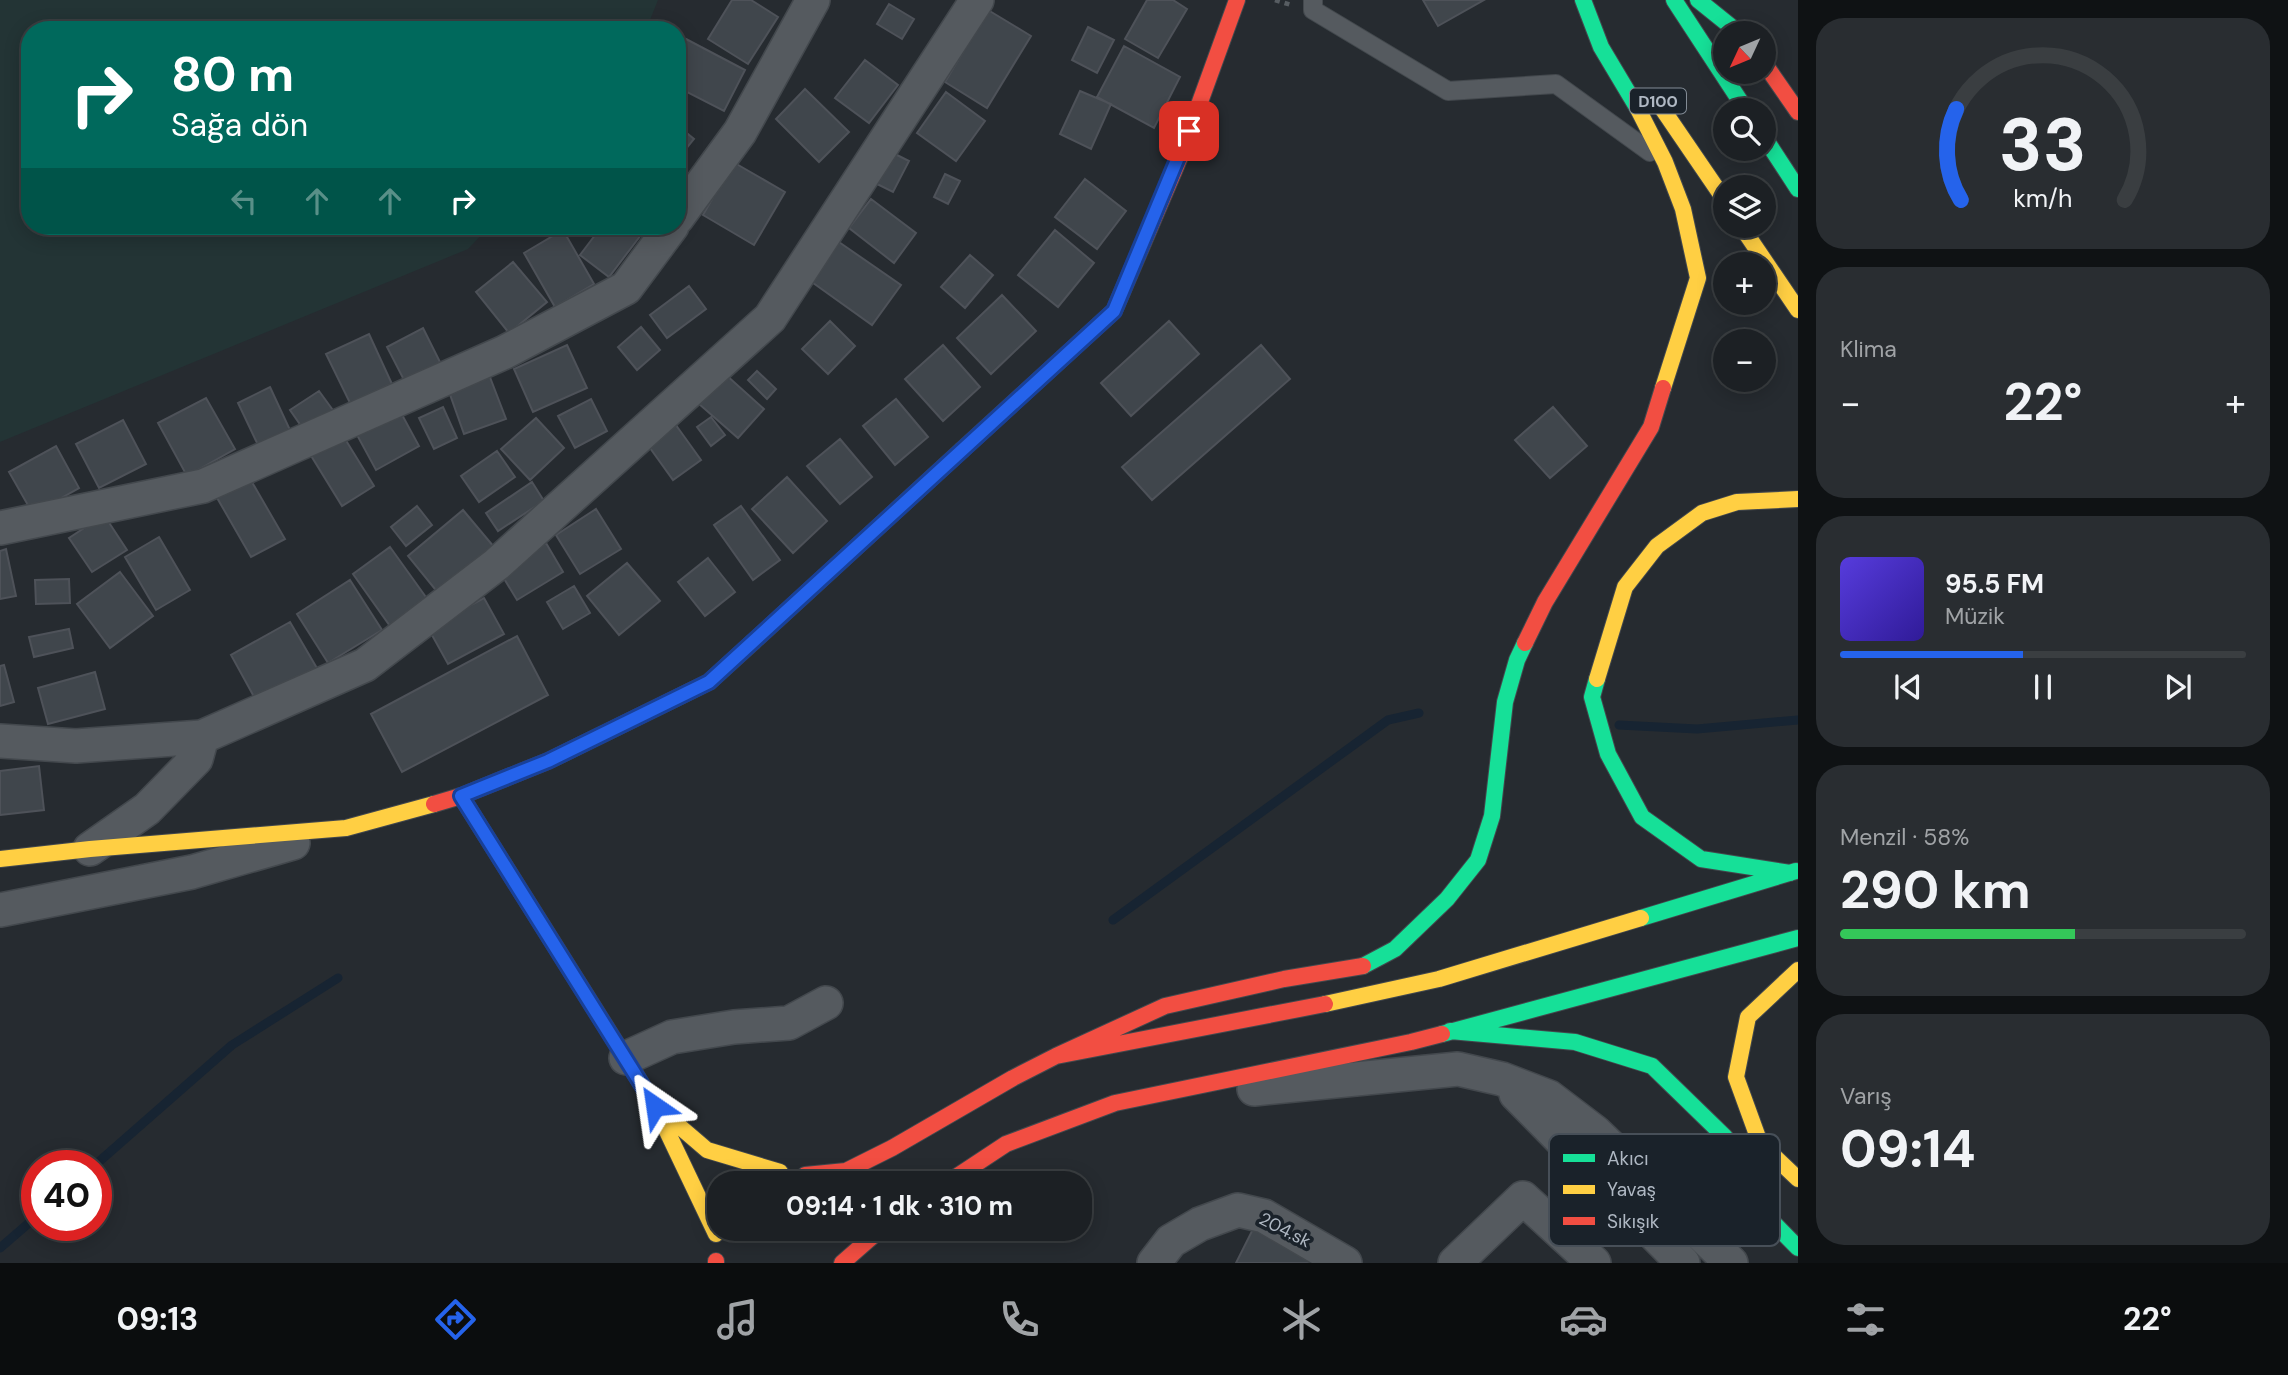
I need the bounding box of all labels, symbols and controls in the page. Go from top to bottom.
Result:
north arrow [1713,21,1776,84]
map controls [1713,21,1776,392]
text: 80 m [171,42,294,106]
icon: right [56,49,147,140]
road number: D100 [1630,88,1686,114]
button: search [1713,98,1776,161]
text: 33 [1999,98,2087,193]
pin [1159,101,1219,161]
text: Sağa dön [171,104,308,146]
icon: arrive [1170,112,1208,150]
button: layers [1713,175,1776,238]
text: km/h [2013,181,2073,214]
icon: left [225,182,263,220]
icon: ahead [298,182,336,220]
icon: ahead [371,182,409,220]
icon: right [444,182,482,220]
button: + [1713,252,1776,315]
button: − [1713,329,1776,392]
text: Klima [1840,334,1897,364]
text: 22° [2004,368,2082,436]
text: − [1840,378,1861,428]
text: + [2225,378,2246,428]
text: 95.5 FM [1945,567,2044,601]
text: Müzik [1945,601,2005,631]
icon: previous [1889,668,1927,706]
icon: pause [2024,668,2062,706]
icon: next [2159,668,2197,706]
text: Menzil · 58% [1840,822,1969,852]
text: 290 km [1840,856,2031,924]
position arrow [618,1069,692,1143]
text: Varış [1840,1081,1892,1111]
text: 09:14 [1840,1115,1976,1183]
legend [1549,1134,1780,1246]
text: Akıcı [1607,1146,1649,1171]
speed limit sign: 40 [21,1150,112,1241]
text: Yavaş [1607,1177,1656,1202]
text: 09:14 · 1 dk · 310 m [786,1189,1013,1223]
street label: 204.sk [1255,1207,1315,1253]
text: Sıkışık [1607,1209,1660,1234]
icon: directions [431,1295,480,1344]
icon: music [713,1295,762,1344]
icon: phone [995,1295,1044,1344]
icon: climate [1277,1295,1326,1344]
icon: car [1559,1295,1608,1344]
icon: filters [1841,1295,1890,1344]
text: 09:13 [116,1298,198,1340]
text: 22° [2123,1298,2172,1340]

